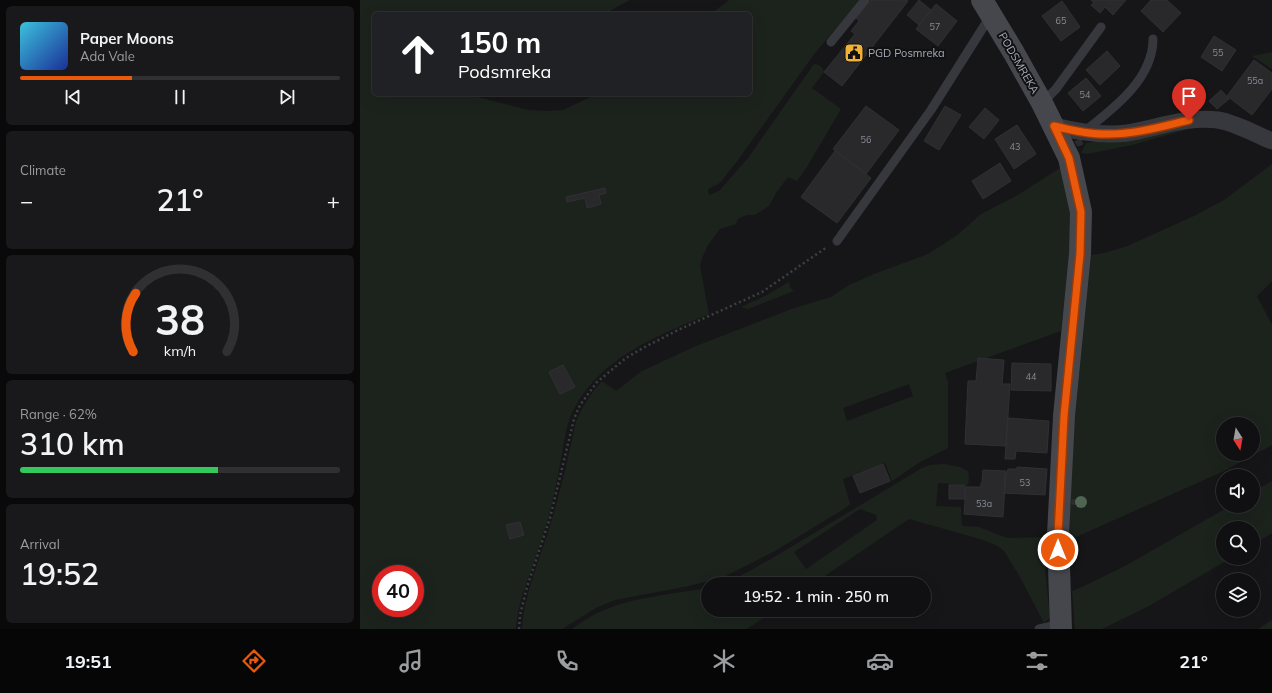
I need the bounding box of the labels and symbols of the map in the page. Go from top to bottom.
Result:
house number: 65 [1056,15,1067,26]
house number: 57 [930,21,940,32]
street label: PODSMREKA [996,30,1042,96]
public building icon: PGD Posmreka [843,42,865,64]
place label: PGD Posmreka [868,46,945,60]
house number: 55 [1213,47,1224,58]
house number: 55a [1247,75,1263,86]
pin [1172,79,1206,120]
house number: 54 [1080,89,1091,100]
house number: 56 [861,134,871,145]
house number: 43 [1010,141,1020,152]
house number: 44 [1026,371,1037,382]
north arrow [1216,417,1260,461]
house number: 53 [1020,477,1030,488]
house number: 53a [976,498,992,509]
position arrow [1037,529,1079,571]
speed limit sign: 40 [372,565,424,617]

